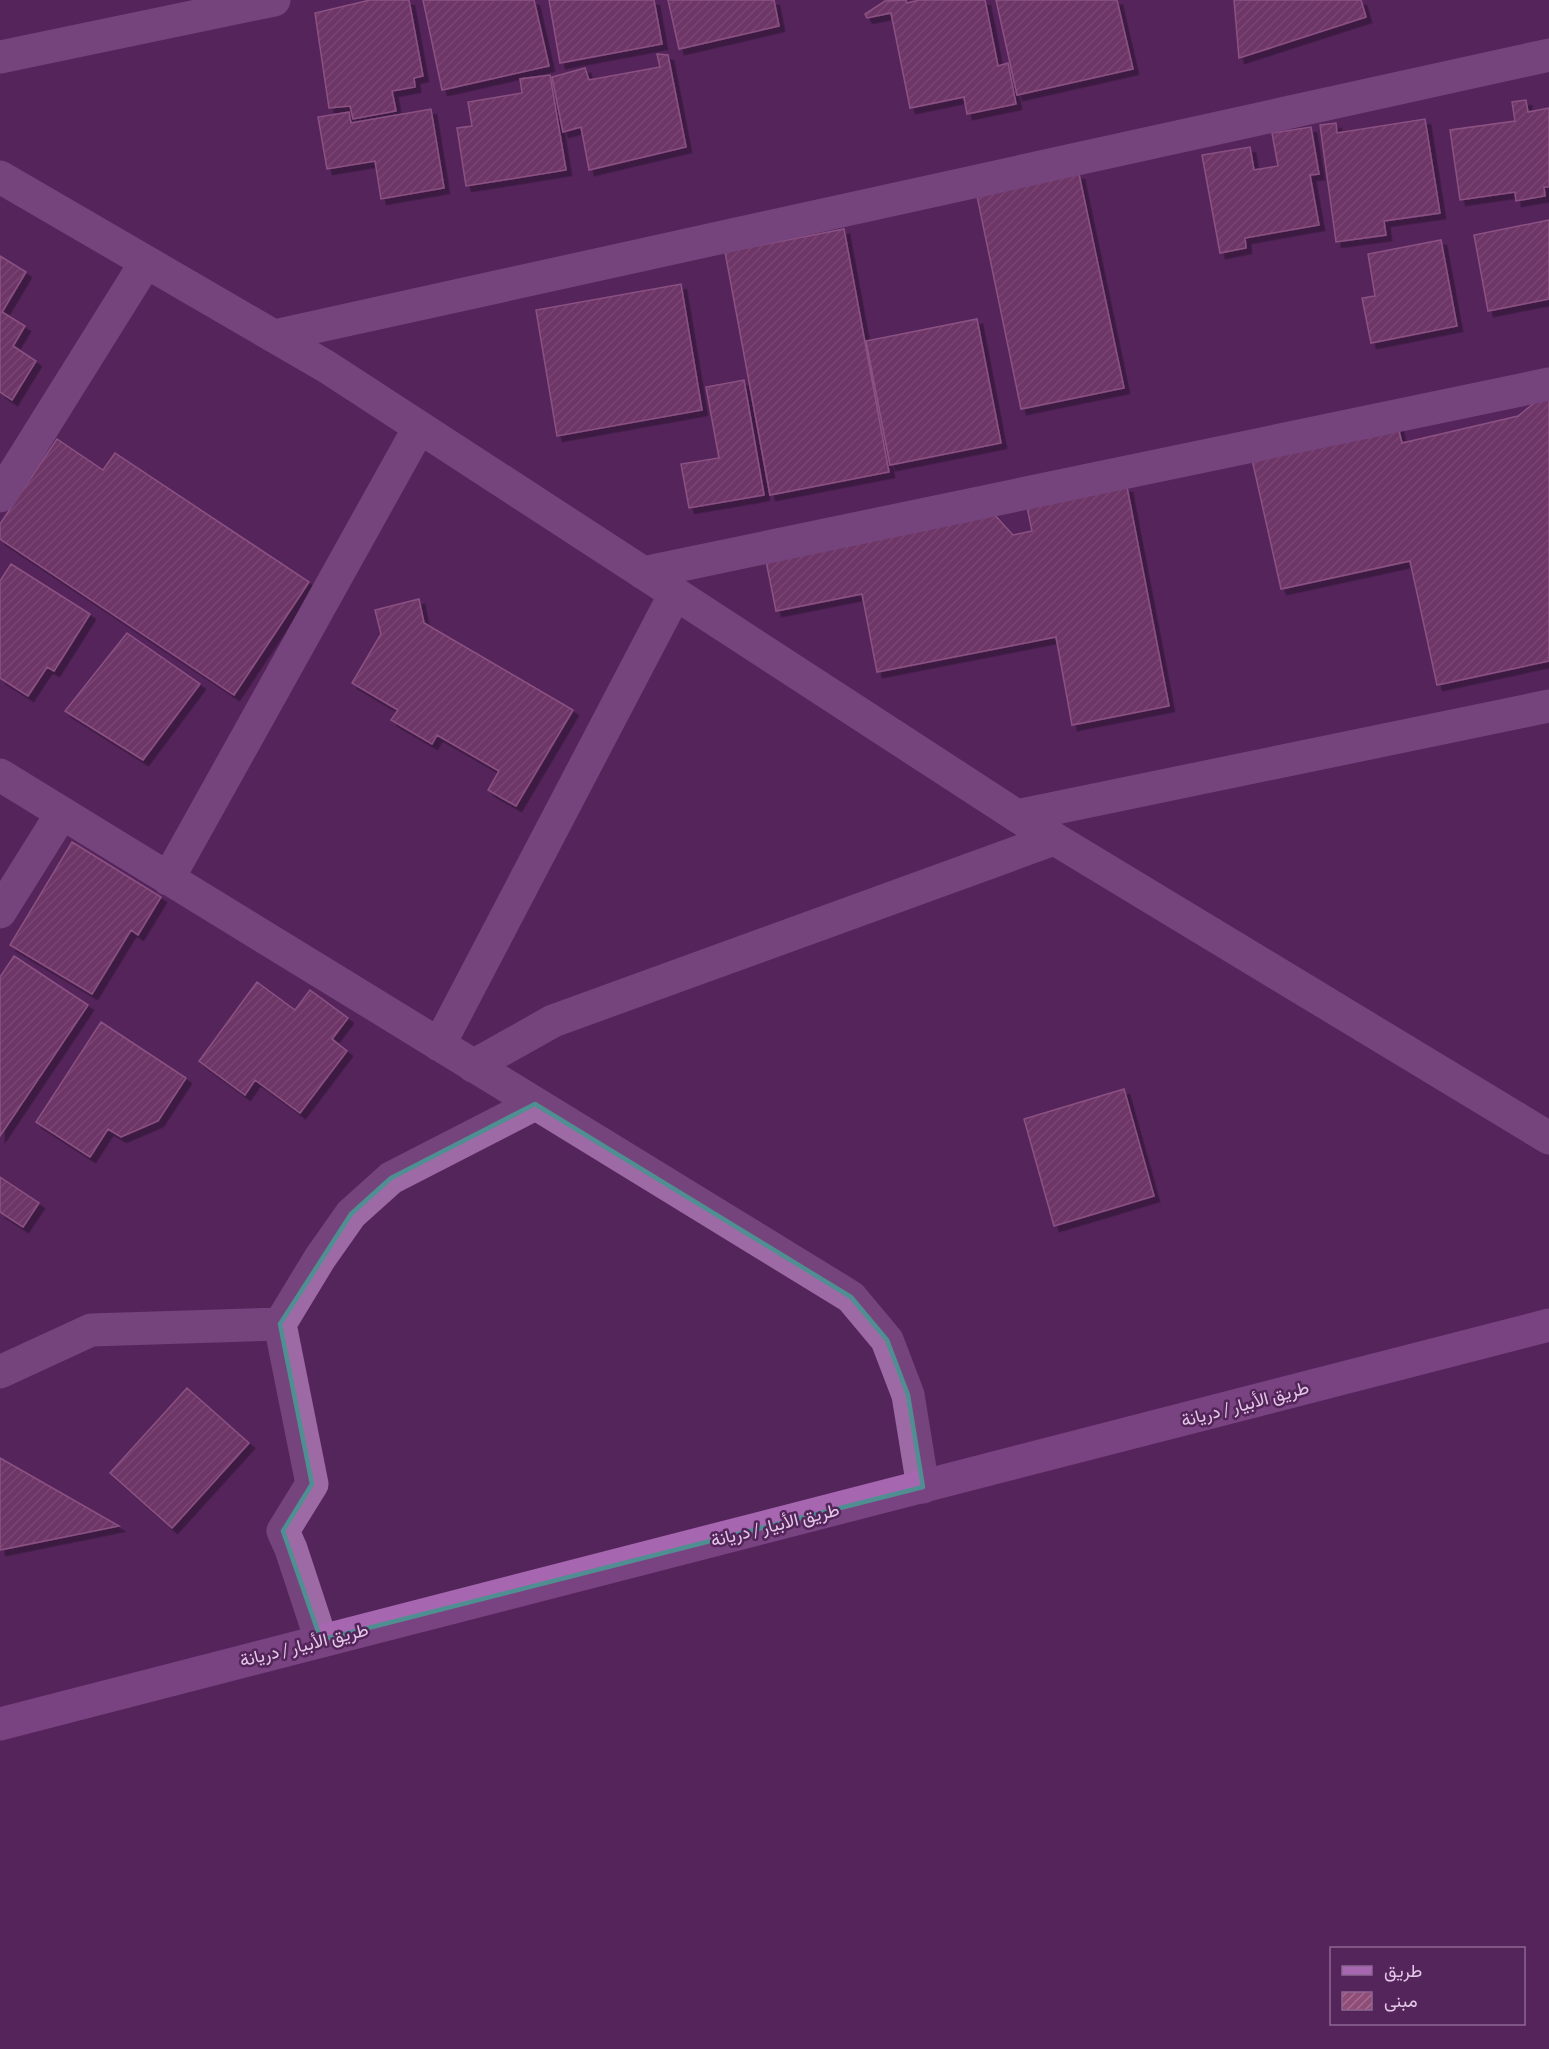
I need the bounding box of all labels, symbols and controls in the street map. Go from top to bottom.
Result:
street label: طريق الأبيار / دريانة [1178,1375,1311,1432]
street label: طريق الأبيار / دريانة [708,1497,842,1552]
street label: طريق الأبيار / دريانة [237,1617,371,1672]
legend [1330,1947,1525,2025]
text: طريق [1384,1959,1422,1982]
text: مبنى [1384,1989,1418,2012]

